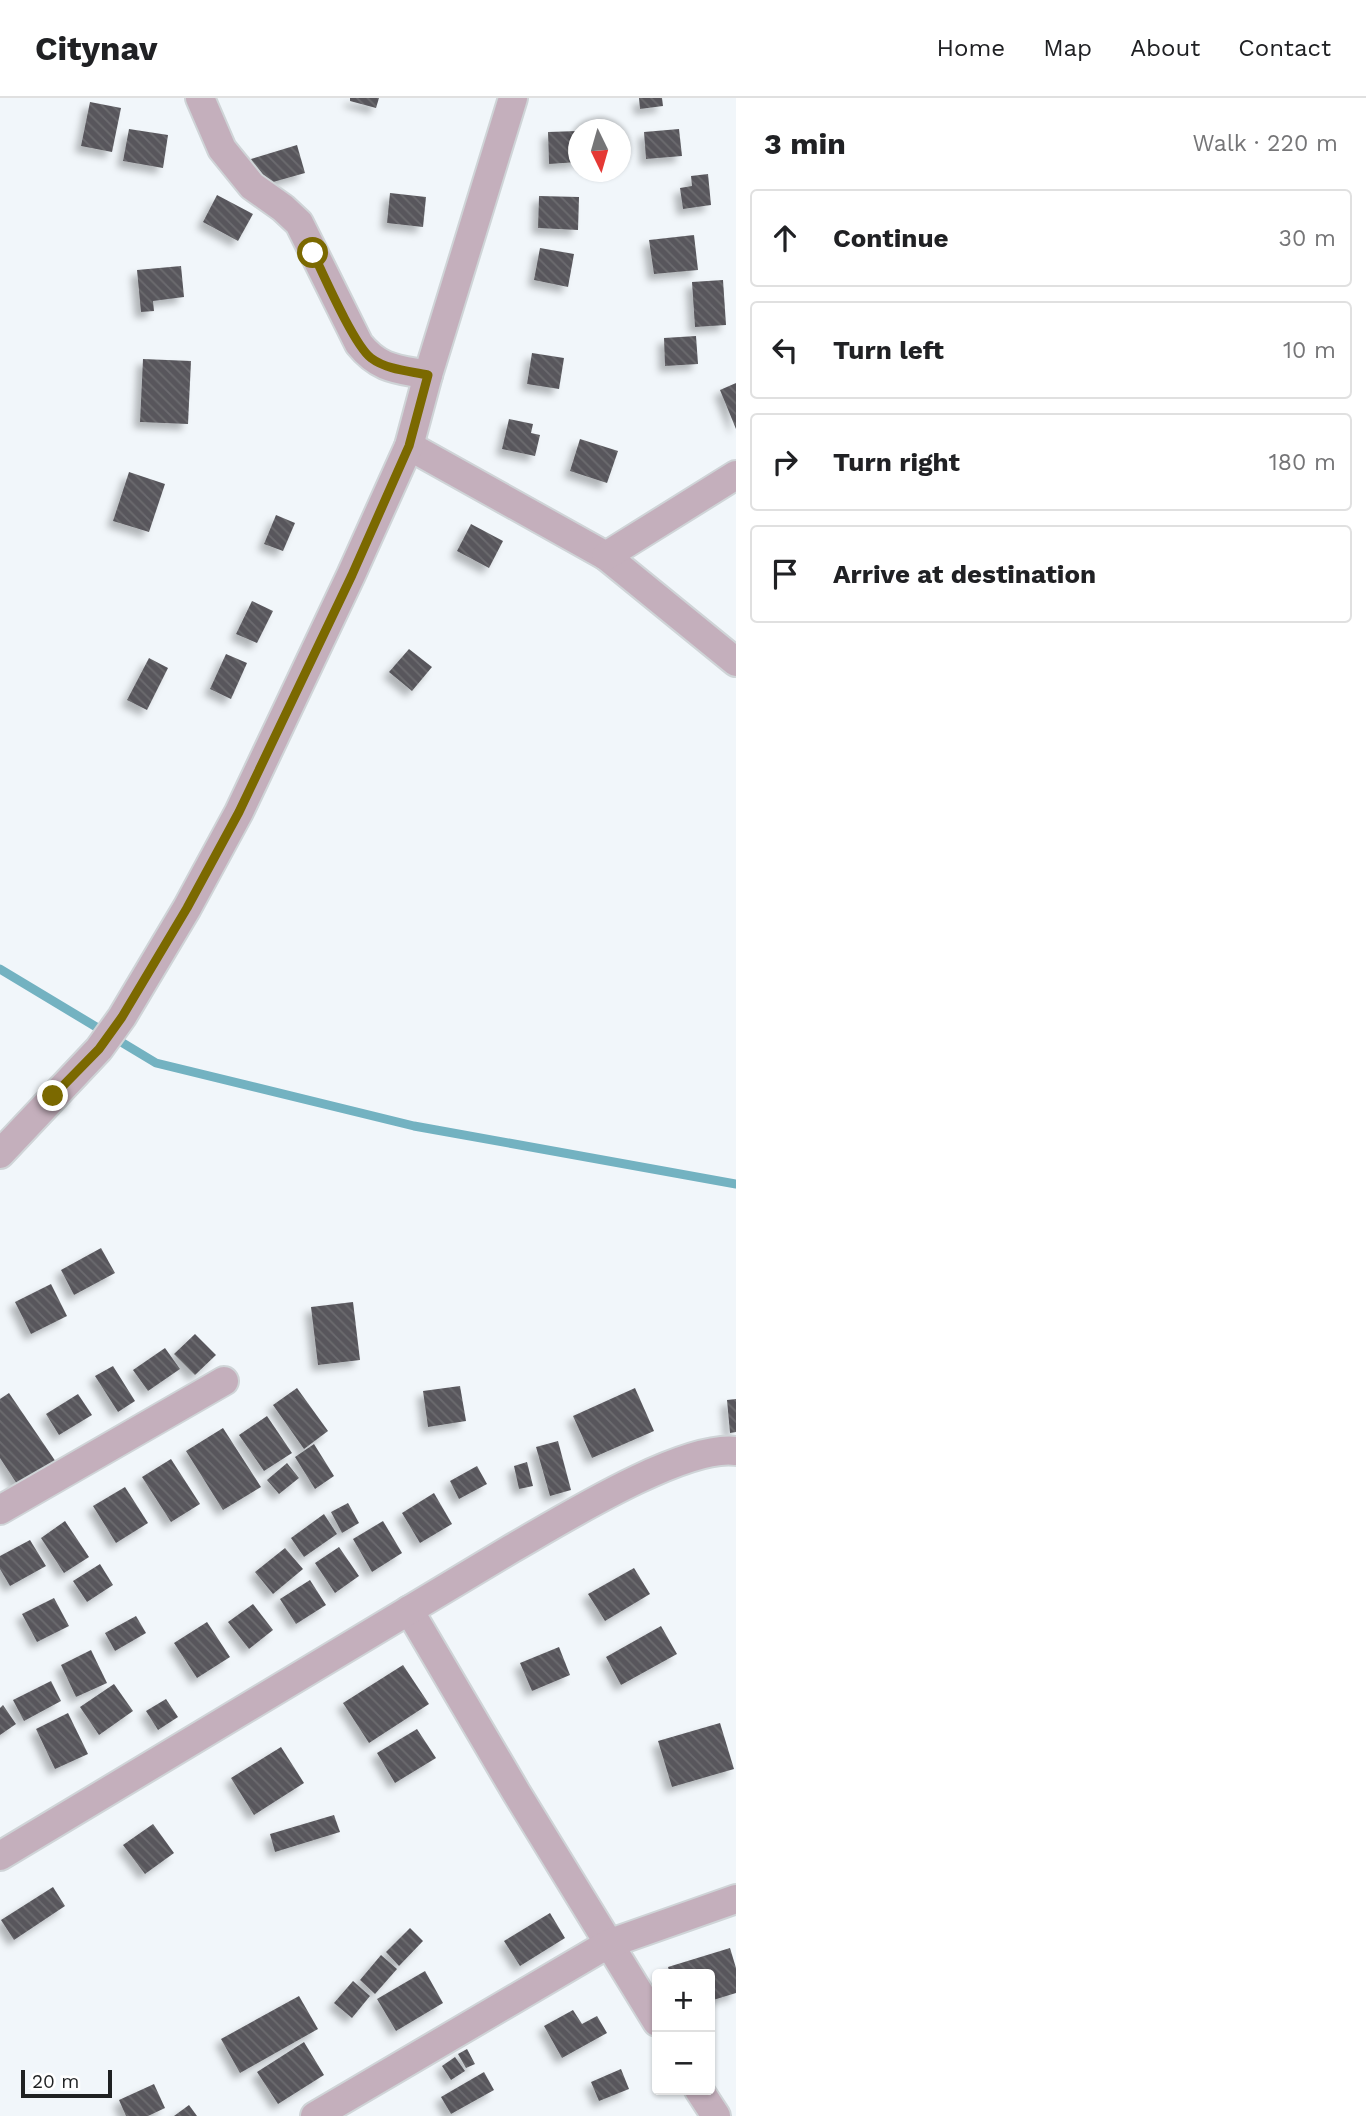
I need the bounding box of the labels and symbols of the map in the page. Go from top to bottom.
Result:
north arrow [568,119,631,182]
route start [297,237,328,268]
route end [37,1080,68,1111]
scale bar [21,2067,112,2099]

